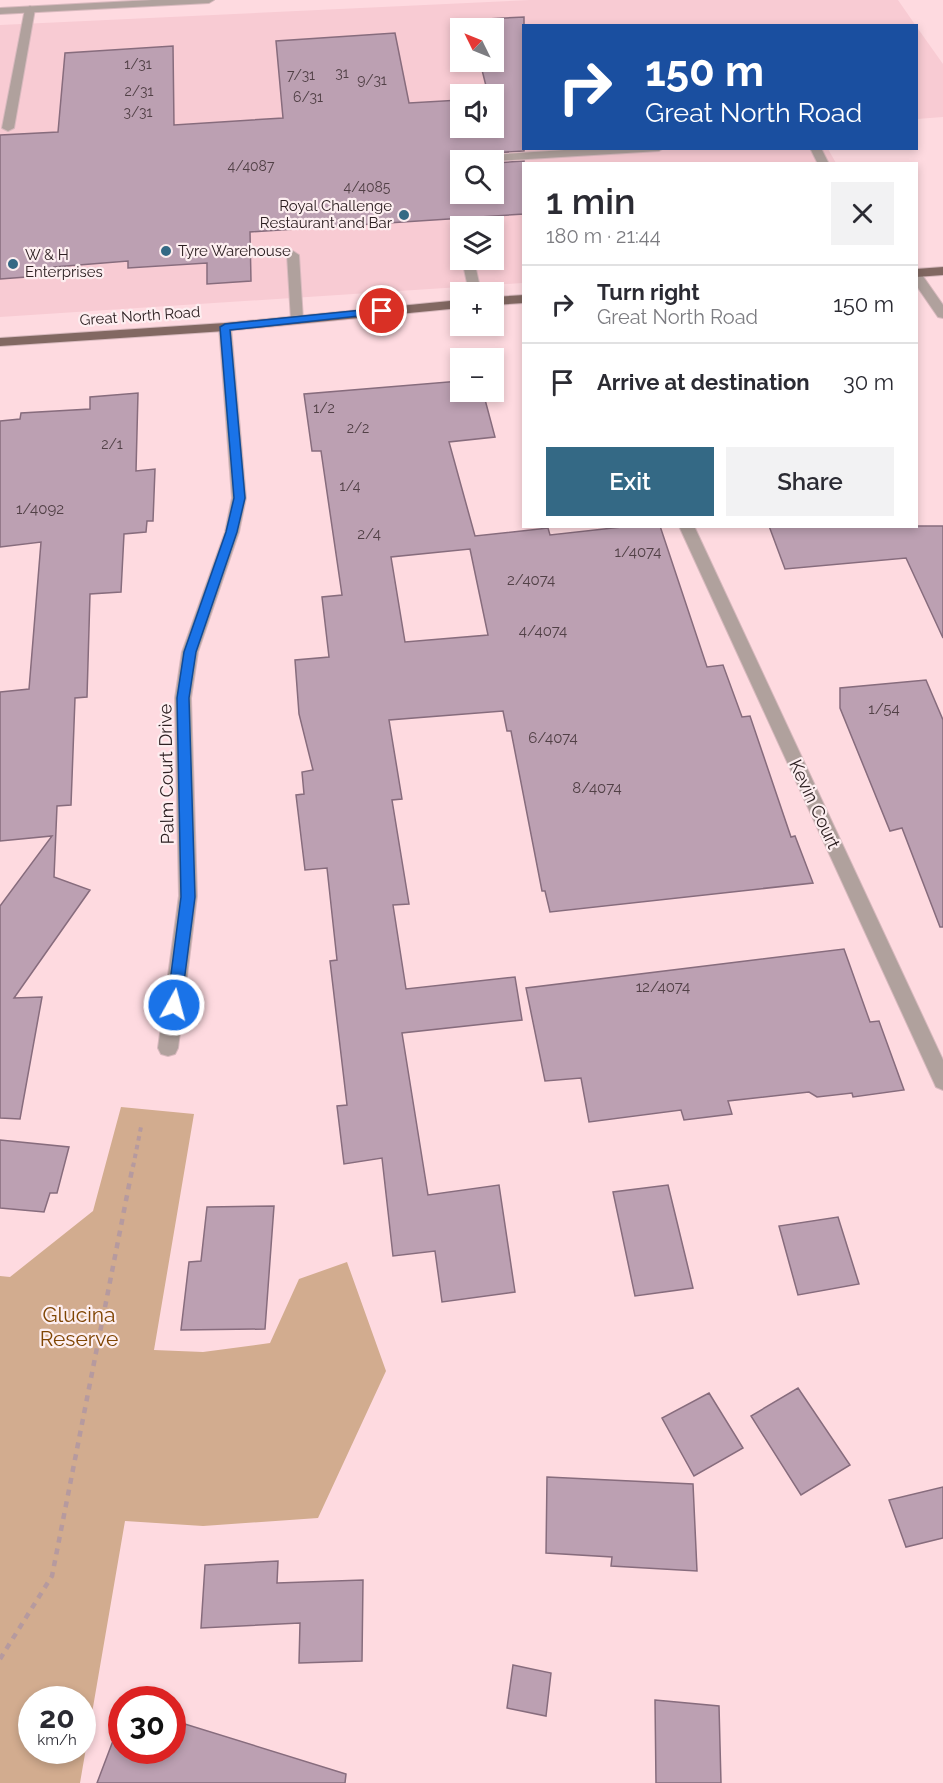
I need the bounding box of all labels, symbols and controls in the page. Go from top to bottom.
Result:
north arrow [450,18,504,72]
map controls [450,18,504,402]
text: 150 m [645,47,764,96]
icon: right [546,48,624,126]
house number: 1/31 [124,56,152,72]
house number: 31 [335,65,349,81]
house number: 7/31 [287,67,315,83]
house number: 9/31 [357,72,387,88]
house number: 2/31 [125,83,153,99]
button: sound [450,84,504,138]
house number: 6/31 [293,89,323,105]
text: Great North Road [645,97,862,128]
house number: 3/31 [123,104,153,120]
button: search [450,150,504,204]
house number: 4/4087 [228,158,275,174]
house number: 4/4085 [344,179,391,195]
text: 1 min [546,180,635,222]
button: close [831,182,894,245]
place label: Royal Challenge Restaurant and Bar [260,197,393,232]
marker: Royal Challenge Restaurant and Bar [397,208,411,222]
button: layers [450,216,504,270]
text: 180 m · 21:44 [546,224,661,248]
place label: Tyre Warehouse [178,242,291,260]
marker: Tyre Warehouse [159,244,173,258]
place label: W & H Enterprises [25,246,103,281]
marker: W & H Enterprises [6,257,20,271]
text: Turn right [597,279,700,305]
button: + [450,282,504,336]
pin [356,285,407,336]
icon: right [546,288,579,321]
text: 150 m [833,291,894,317]
icon: arrive [365,294,398,327]
street label: Great North Road [79,303,201,329]
text: Great North Road [597,305,758,329]
button: − [450,348,504,402]
icon: arrive [546,366,579,399]
text: Arrive at destination [597,369,810,395]
text: 30 m [843,369,894,395]
house number: 1/2 [313,400,335,416]
house number: 2/2 [347,420,369,436]
house number: 2/1 [101,436,123,452]
button: Exit [546,447,714,516]
button: Share [726,447,894,516]
house number: 1/4 [340,478,361,494]
house number: 1/4092 [16,500,64,518]
house number: 2/4 [357,525,381,543]
house number: 1/4074 [615,543,661,561]
house number: 2/4074 [507,571,555,589]
house number: 4/4074 [519,622,567,640]
house number: 1/54 [868,700,900,718]
street label: Palm Court Drive [154,703,178,844]
house number: 6/4074 [528,729,578,747]
street label: Kevin Court [785,756,845,852]
house number: 8/4074 [572,779,622,797]
position arrow [142,973,206,1037]
house number: 12/4074 [636,978,690,996]
park label: Glucina Reserve [40,1302,118,1351]
speed limit sign: 30 [108,1686,186,1764]
text: 20 [39,1700,75,1735]
text: km/h [37,1731,77,1749]

